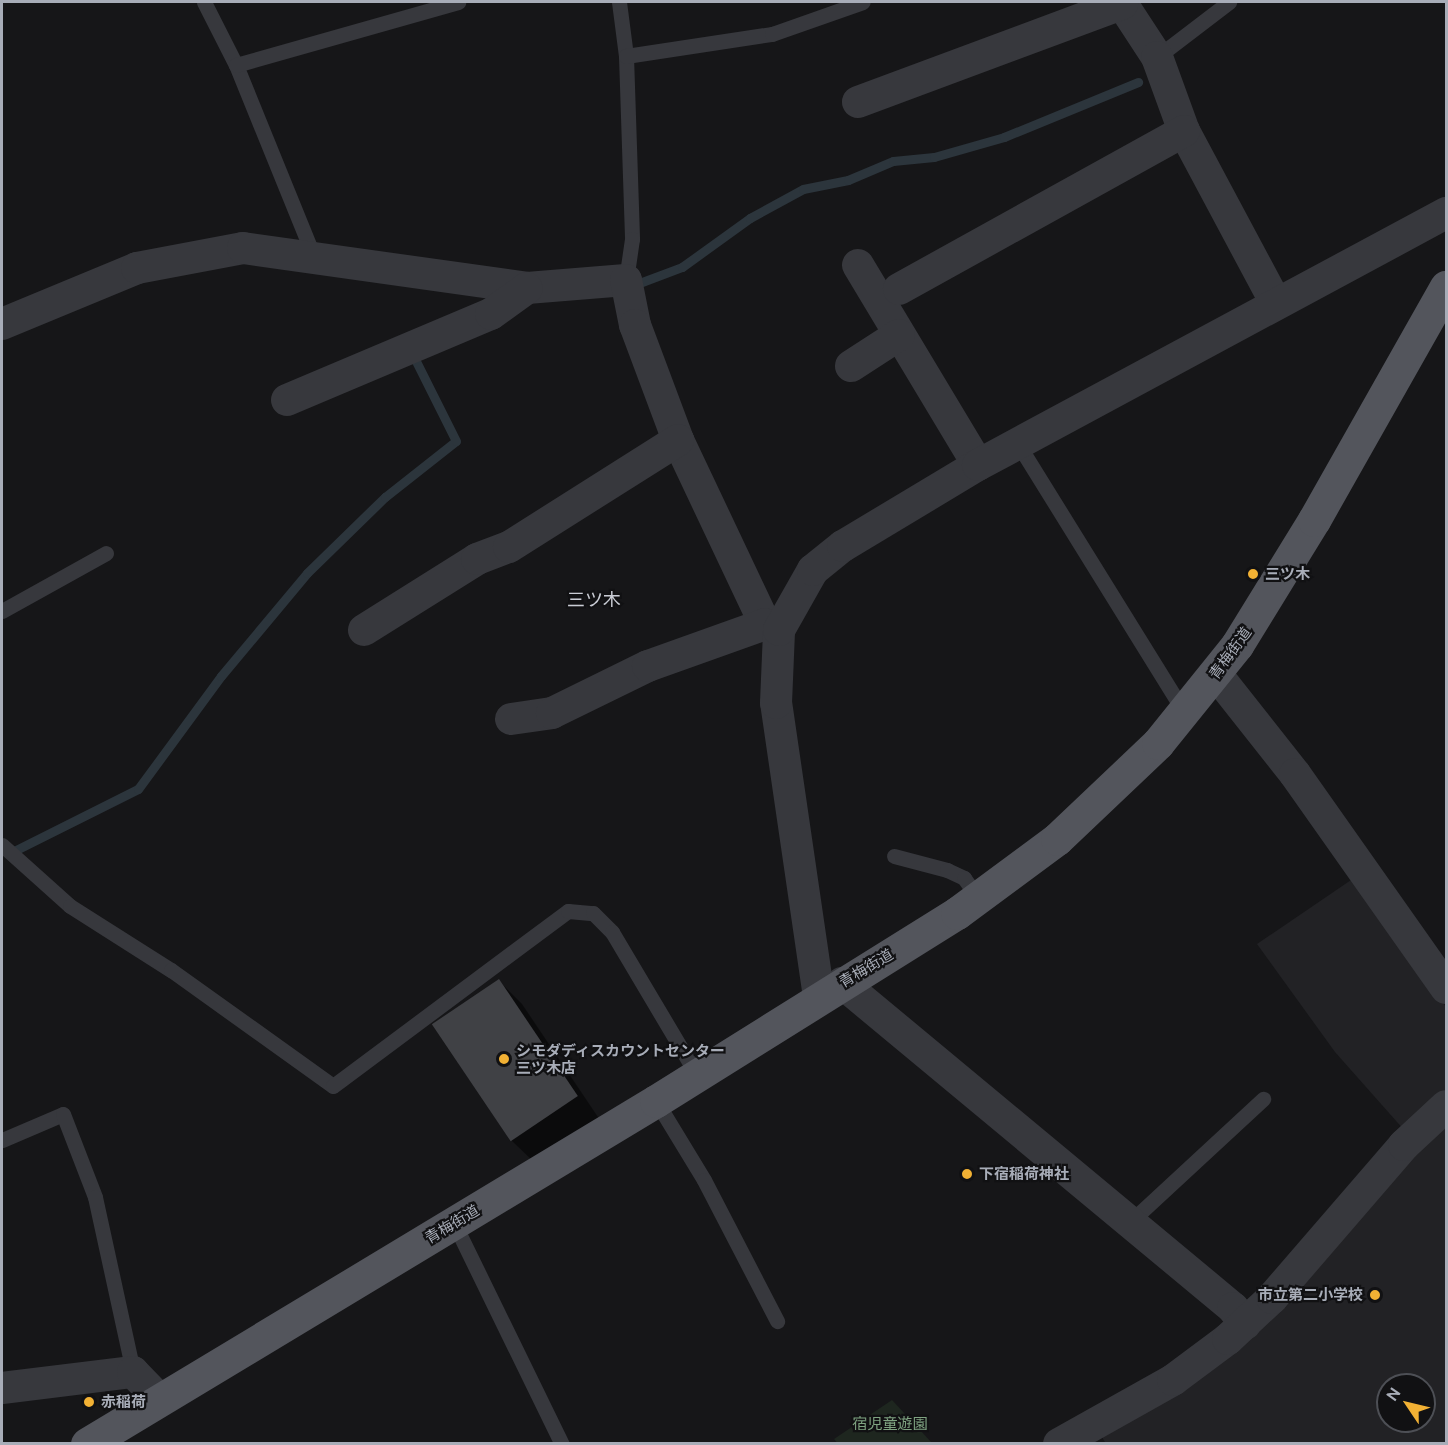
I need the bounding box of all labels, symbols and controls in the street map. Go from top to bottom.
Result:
place label: 三ツ木 [1265,565,1310,583]
marker: 三ツ木 [1246,567,1260,581]
district label: 三ツ木 [567,588,621,610]
street label: 青梅街道 [1205,623,1255,683]
street label: 青梅街道 [836,945,896,991]
place label: シモダディスカウントセンター 三ツ木店 [516,1041,726,1076]
marker: シモダディスカウントセンター 三ツ木店 [497,1052,511,1066]
place label: 下宿稲荷神社 [979,1165,1069,1183]
marker: 下宿稲荷神社 [960,1167,974,1181]
street label: 青梅街道 [422,1201,482,1247]
place label: 市立第二小学校 [1258,1286,1363,1304]
marker: 市立第二小学校 [1368,1288,1382,1302]
north arrow [1376,1373,1436,1433]
text: N [1382,1384,1404,1404]
place label: 赤稲荷 [101,1393,146,1411]
marker: 赤稲荷 [82,1395,96,1409]
park label: 宿児童遊園 [853,1415,927,1433]

